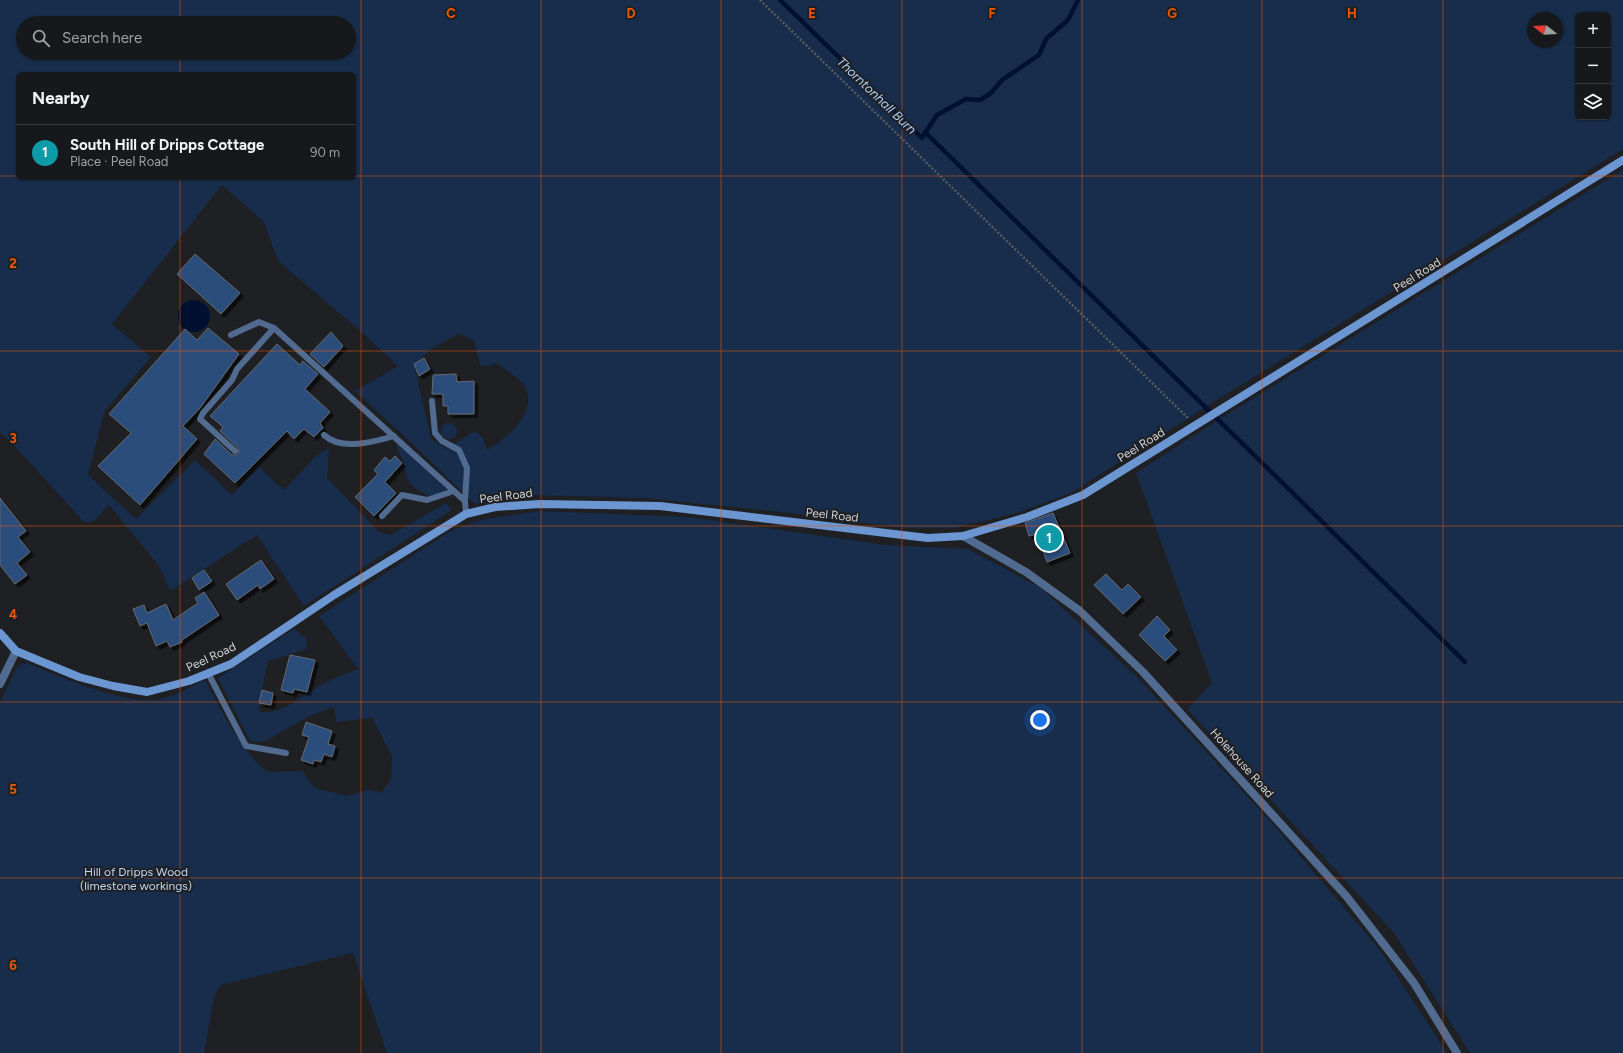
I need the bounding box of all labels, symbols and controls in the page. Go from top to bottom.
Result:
text: C [446,6,456,21]
text: D [626,6,636,21]
text: E [808,6,816,21]
text: F [988,6,996,21]
text: G [1167,6,1177,21]
text: H [1347,6,1357,21]
north arrow [1527,12,1563,48]
map controls [1575,12,1611,120]
button: + [1575,12,1611,48]
search box [16,16,356,60]
icon: search [30,27,52,49]
text: Search here [62,29,142,47]
button: − [1575,48,1611,84]
water label: Thorntonhall Burn [834,54,919,137]
button: layers [1575,84,1611,120]
text: Nearby [32,88,90,108]
text: South Hill of Dripps Cottage [70,136,264,154]
text: 1 [42,145,48,160]
text: 90 m [310,145,340,160]
text: Place · Peel Road [70,154,168,169]
street label: Peel Road [1391,255,1443,295]
text: 2 [9,256,17,271]
street label: Peel Road [1115,425,1167,465]
text: 3 [9,431,17,446]
street label: Peel Road [479,486,533,506]
street label: Peel Road [805,505,859,525]
pin: 1 [1036,523,1062,553]
text: 4 [9,607,17,622]
street label: Peel Road [184,639,238,675]
your location [1030,710,1050,730]
street label: Holehouse Road [1207,726,1277,800]
text: 5 [9,782,17,797]
park label: Hill of Dripps Wood (limestone workings) [80,865,192,893]
text: 6 [9,958,17,973]

